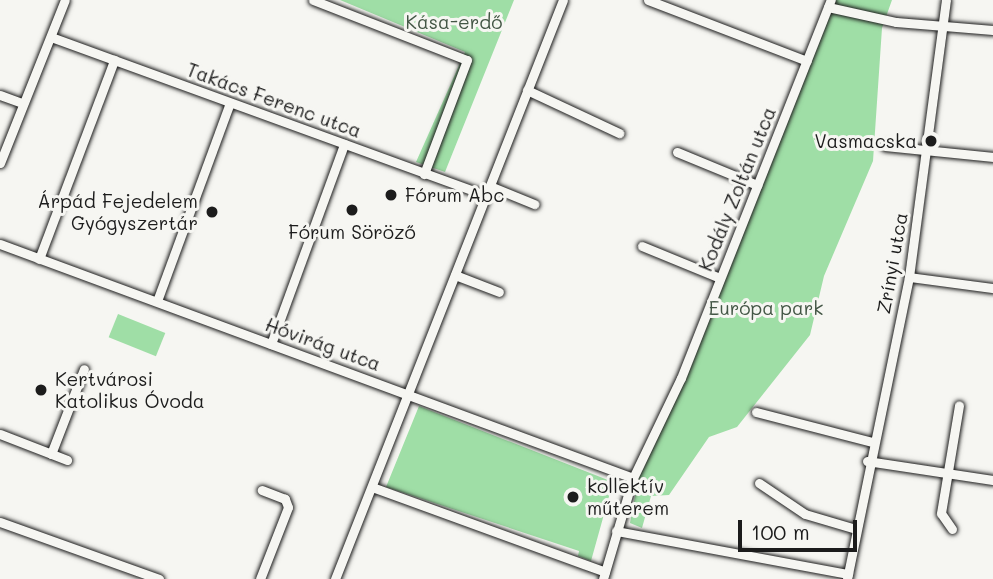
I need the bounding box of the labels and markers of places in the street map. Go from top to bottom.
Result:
place label: Vasmacska [814,130,917,152]
marker: Vasmacska [923,133,939,149]
place label: Fórum Abc [405,184,504,206]
marker: Fórum Abc [383,187,399,203]
place label: Árpád Fejedelem Gyógyszertár [38,190,198,234]
marker: Fórum Söröző [344,202,360,218]
marker: Árpád Fejedelem Gyógyszertár [204,204,220,220]
place label: Fórum Söröző [288,221,416,243]
place label: Kertvárosi Katolikus Óvoda [55,368,205,412]
marker: Kertvárosi Katolikus Óvoda [33,382,49,398]
place label: kollektív műterem [587,475,669,519]
marker: kollektív műterem [565,489,581,505]

